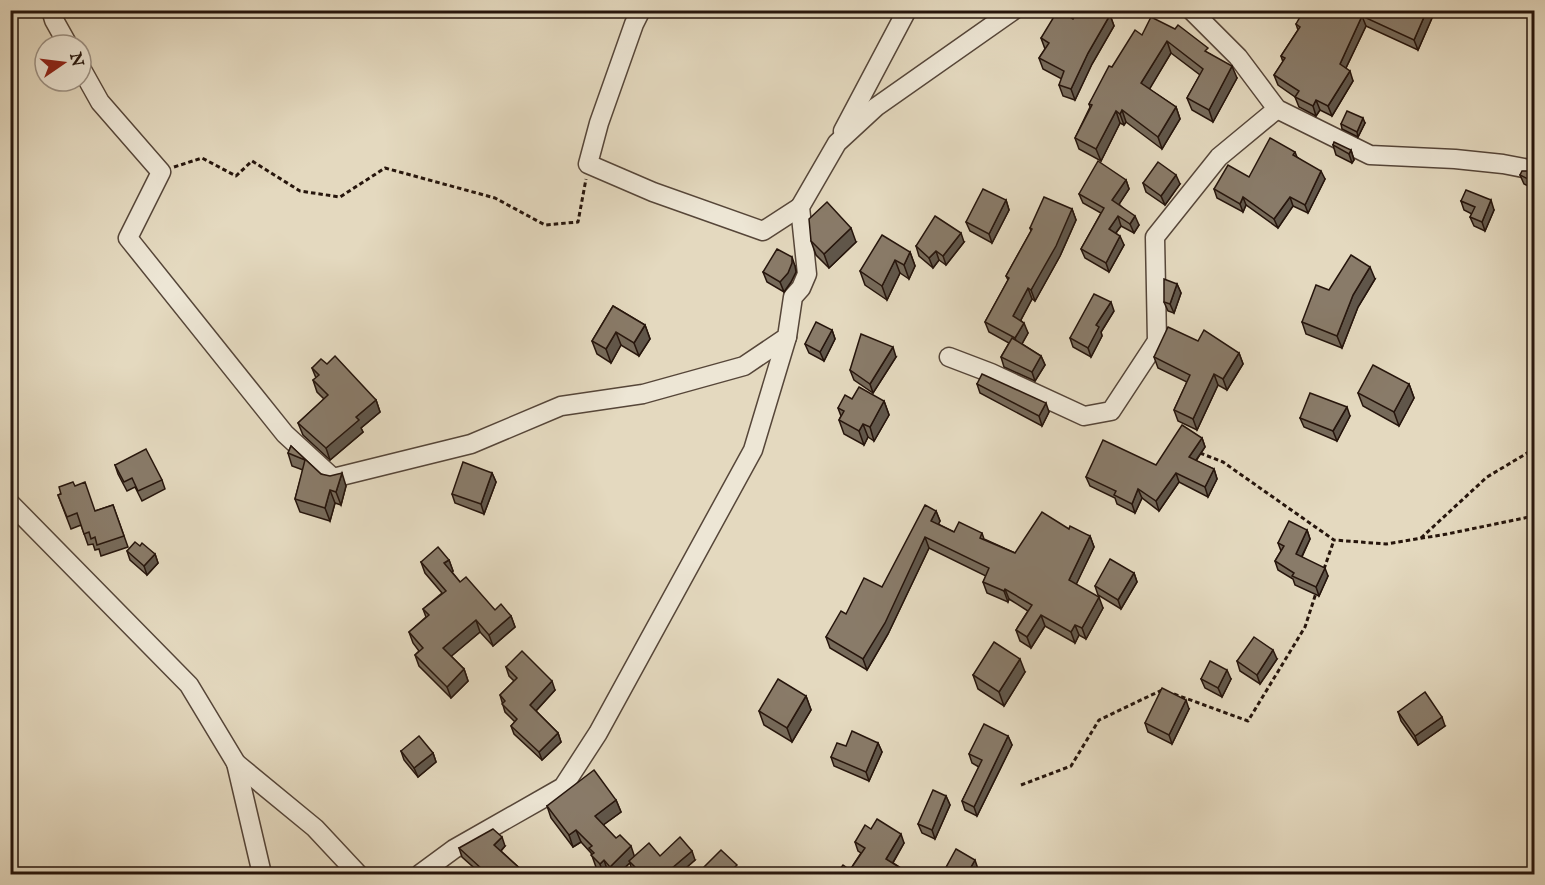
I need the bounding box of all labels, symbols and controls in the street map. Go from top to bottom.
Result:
north arrow [33,33,93,93]
text: N [64,50,87,69]

